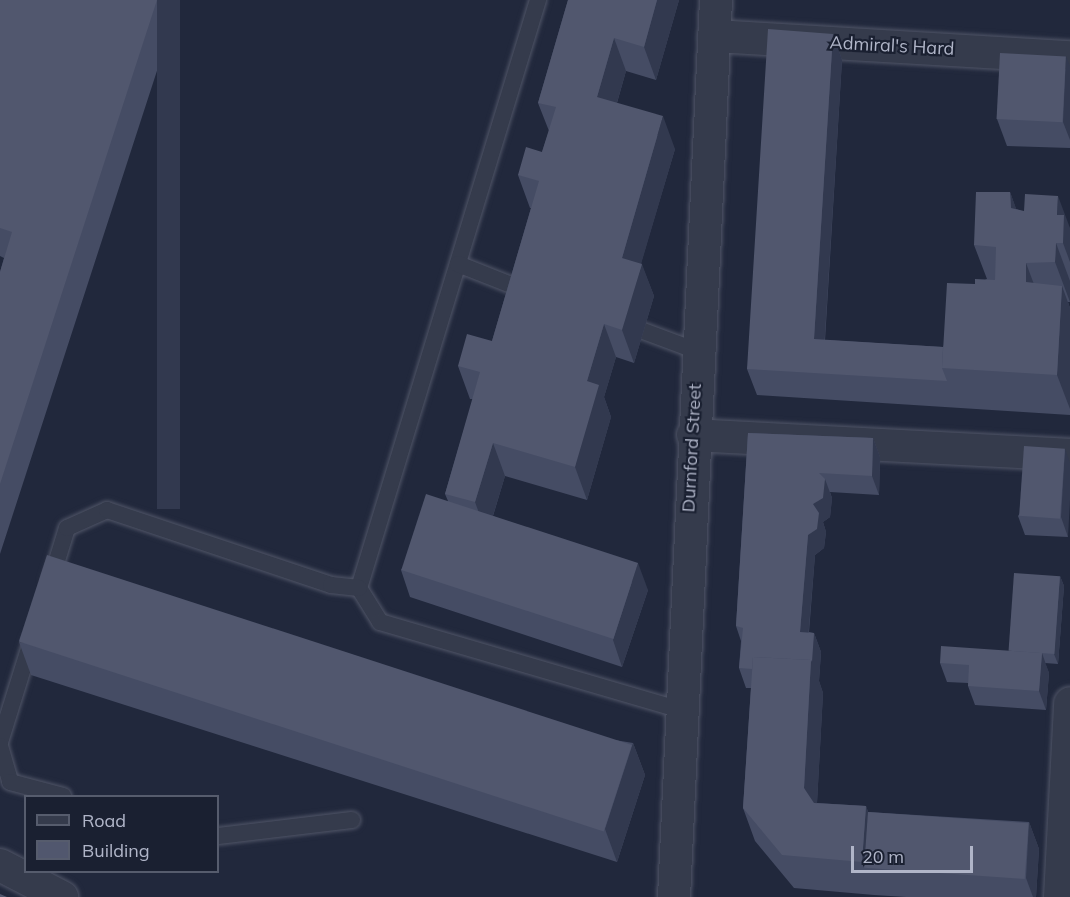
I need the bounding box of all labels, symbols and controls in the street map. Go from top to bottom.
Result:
street label: Admiral's Hard [829,32,955,60]
street label: Durnford Street [678,383,706,513]
legend [24,795,219,873]
text: Road [82,809,126,832]
scale bar [854,834,976,872]
text: Building [82,839,150,862]
text: 20 m [862,845,904,868]

